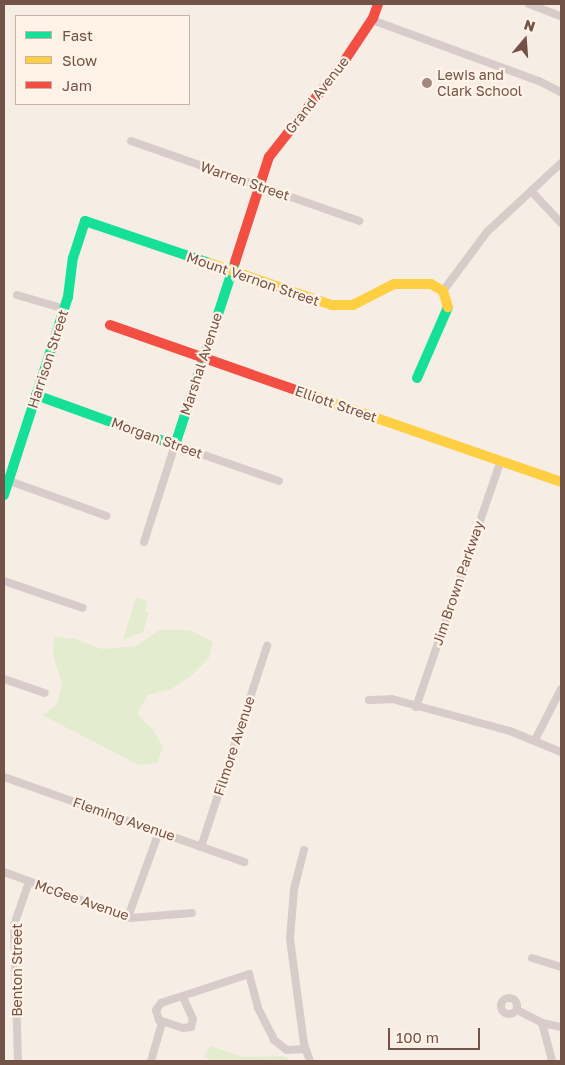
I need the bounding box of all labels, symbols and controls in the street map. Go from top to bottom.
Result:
legend [15,15,190,105]
north arrow [500,15,550,65]
text: N [522,16,537,35]
text: Fast [62,26,93,44]
text: Slow [62,51,97,69]
street label: Grand Avenue [282,53,352,137]
place label: Lewis and Clark School [437,67,522,100]
text: Jam [62,76,92,94]
marker: Lewis and Clark School [421,77,433,89]
street label: Warren Street [198,158,292,204]
street label: Mount Vernon Street [184,248,322,310]
street label: Harrison Street [24,308,72,410]
street label: Marshal Avenue [177,311,225,417]
street label: Elliott Street [293,382,379,426]
street label: Morgan Street [109,414,205,462]
street label: Jim Brown Parkway [429,518,487,648]
street label: Filmore Avenue [210,694,258,798]
street label: Fleming Avenue [71,794,177,844]
street label: McGee Avenue [33,876,131,924]
street label: Benton Street [9,923,25,1017]
scale bar [390,1018,482,1050]
text: 100 m [396,1028,439,1046]

